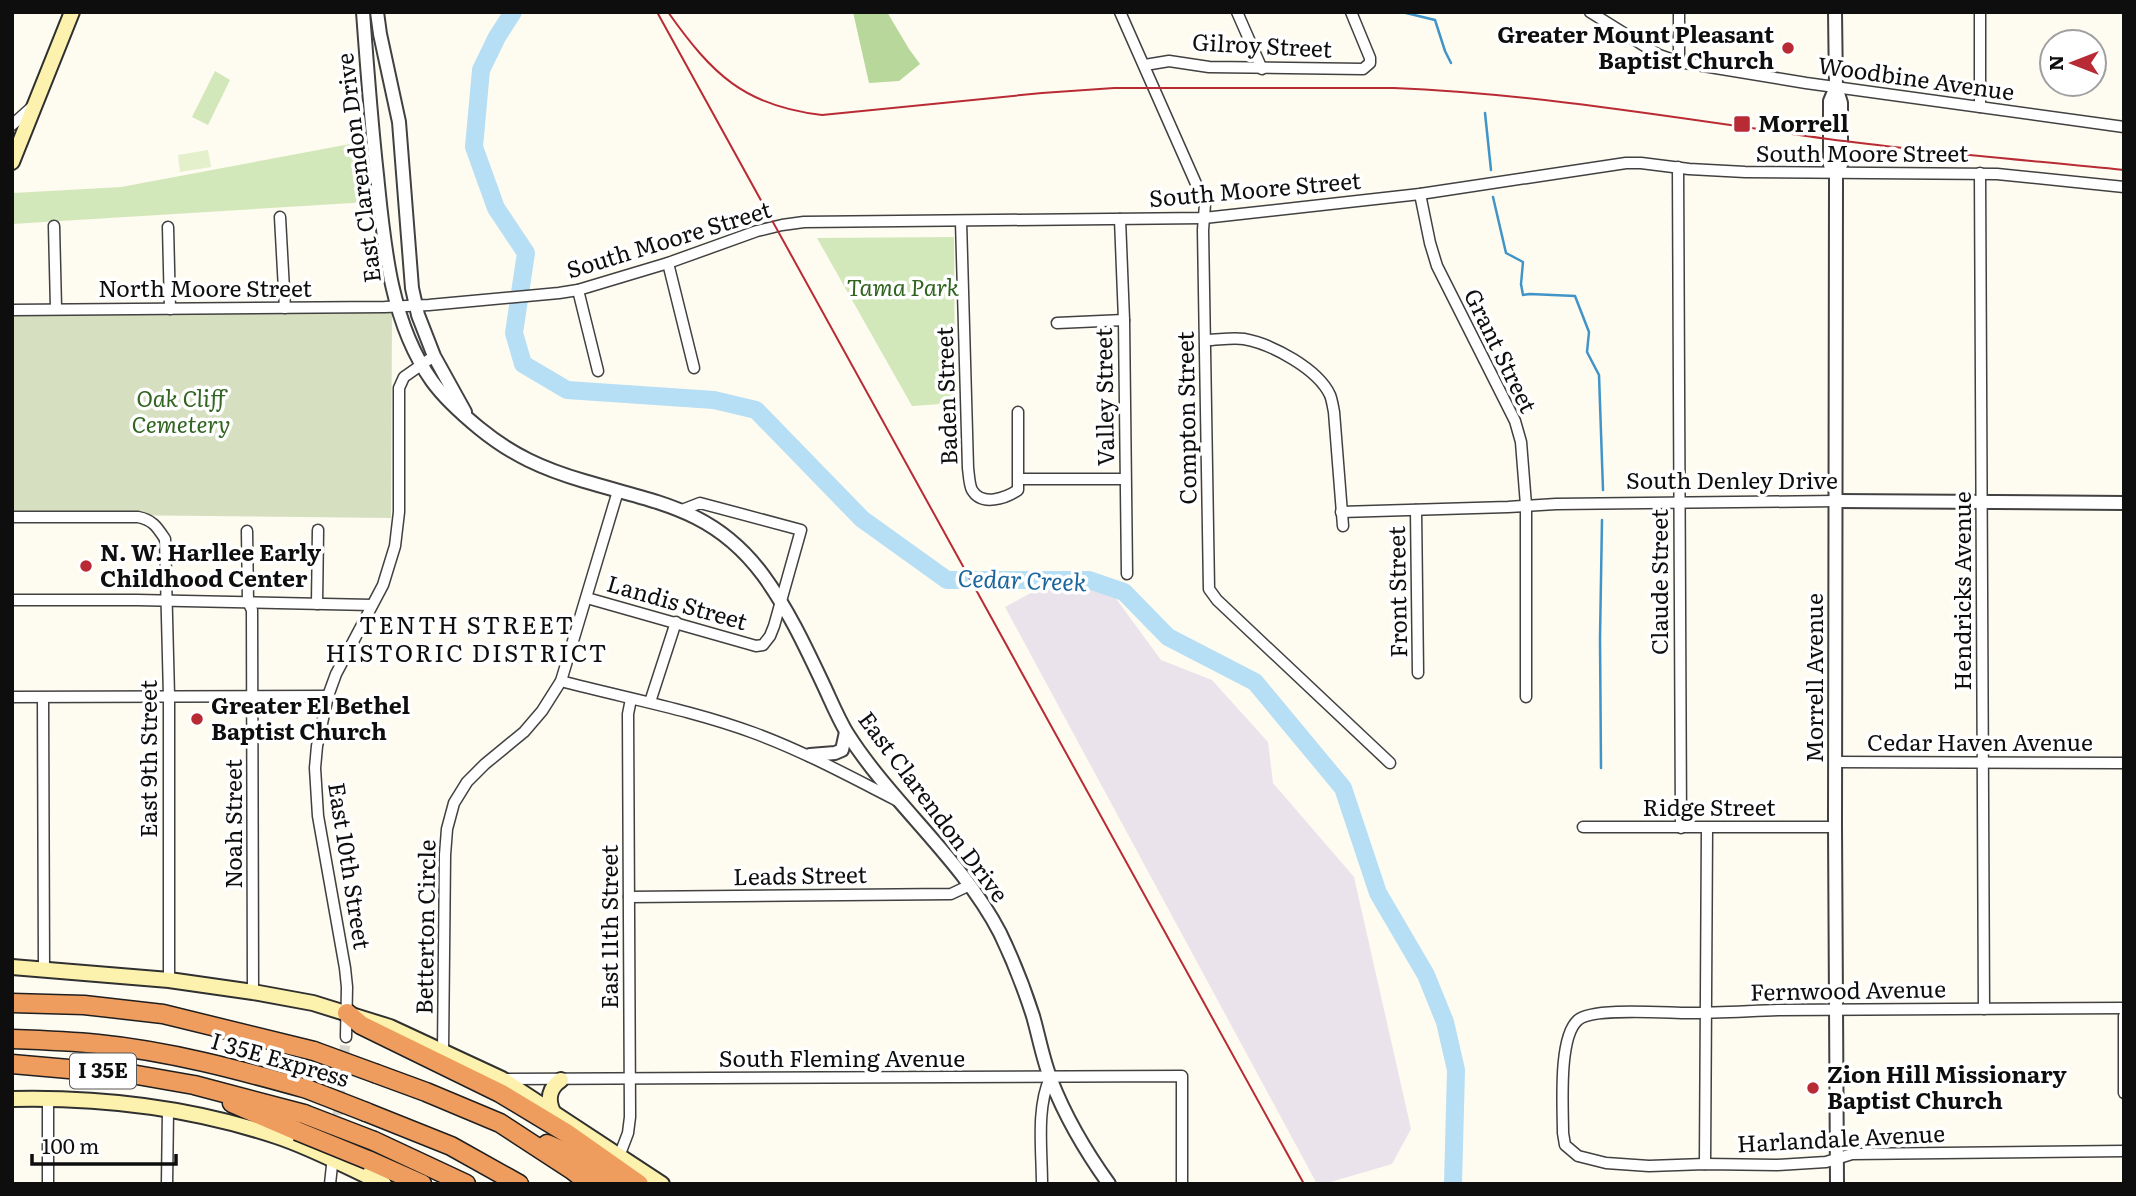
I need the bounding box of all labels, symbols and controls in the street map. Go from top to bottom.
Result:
place label: Greater Mount Pleasant Baptist Church [1497,16,1774,76]
street label: Gilroy Street [1191,23,1334,65]
north arrow [2038,28,2108,98]
marker: Greater Mount Pleasant Baptist Church [1780,40,1796,56]
street label: Woodbine Avenue [1816,46,2017,108]
street label: East Clarendon Drive [326,51,388,285]
text: N [2041,55,2069,71]
place label: Morrell [1758,105,1849,139]
marker: Morrell [1732,114,1752,134]
street label: South Moore Street [1756,135,1969,169]
street label: South Moore Street [1148,162,1363,214]
street label: South Moore Street [562,191,776,285]
park label: Tama Park [847,269,960,303]
street label: North Moore Street [98,270,313,304]
street label: Grant Street [1457,282,1547,419]
street label: Baden Street [926,326,964,466]
street label: Valley Street [1085,327,1121,466]
street label: Compton Street [1166,330,1204,505]
park label: Oak Cliff Cemetery [132,380,231,440]
street label: South Denley Drive [1626,462,1838,496]
street label: Hendricks Avenue [1944,491,1978,691]
street label: Claude Street [1641,508,1675,655]
street label: Front Street [1378,525,1414,658]
place label: N. W. Harllee Early Childhood Center [100,534,321,594]
marker: N. W. Harllee Early Childhood Center [78,558,94,574]
water label: Cedar Creek [957,559,1088,598]
street label: Landis Street [603,565,752,638]
street label: Morrell Avenue [1796,593,1830,763]
district label: TENTH STREET HISTORIC DISTRICT [325,606,609,669]
street label: East 9th Street [130,679,164,838]
place label: Greater El Bethel Baptist Church [211,687,410,747]
street label: East Clarendon Drive [851,703,1018,908]
marker: Greater El Bethel Baptist Church [189,711,205,727]
street label: Cedar Haven Avenue [1867,724,2093,758]
street label: Noah Street [215,759,249,889]
street label: East 10th Street [321,780,381,952]
street label: Ridge Street [1642,789,1776,823]
street label: Betterton Circle [405,839,443,1015]
street label: East 11th Street [591,844,625,1009]
street label: Leads Street [733,856,868,892]
street label: Fernwood Avenue [1750,970,1946,1008]
street label: I 35E Express [208,1022,353,1094]
street label: South Fleming Avenue [719,1040,965,1074]
road number: I 35E [70,1054,136,1088]
place label: Zion Hill Missionary Baptist Church [1827,1056,2067,1116]
marker: Zion Hill Missionary Baptist Church [1805,1080,1821,1096]
street label: Harlandale Avenue [1736,1115,1946,1159]
scale bar [32,1122,175,1166]
text: 100 m [42,1129,99,1160]

